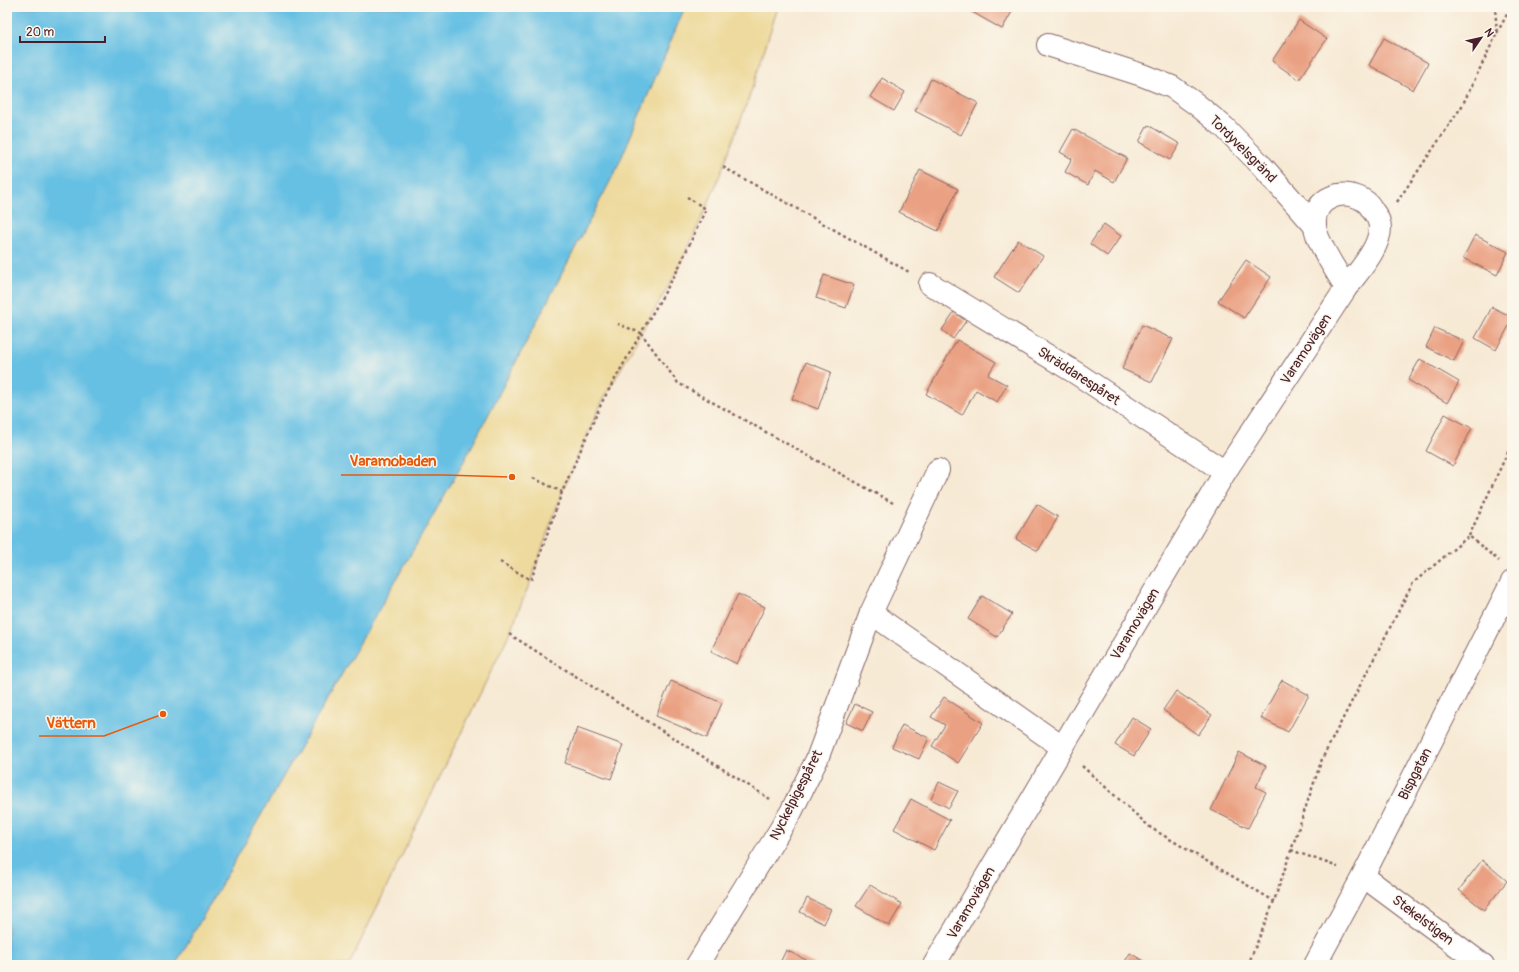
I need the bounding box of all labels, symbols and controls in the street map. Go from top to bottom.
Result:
scale bar [20,18,105,44]
north arrow [1461,18,1501,58]
text: 20 m [26,25,55,40]
text: N [1481,26,1497,40]
street label: Tordyvelsgränd [1206,112,1280,186]
street label: Varamovägen [1277,310,1335,388]
street label: Skräddarespåret [1035,343,1124,409]
callout: Varamobaden [341,448,444,475]
text: Varamobaden [349,452,437,471]
street label: Varamovägen [1107,585,1163,663]
callout: Vättern [39,709,104,736]
text: Vättern [46,714,96,733]
street label: Bispgatan [1395,745,1435,803]
street label: Nyckelpigespåret [766,747,826,843]
street label: Varamovägen [943,864,999,942]
street label: Stekelstigen [1389,891,1457,949]

